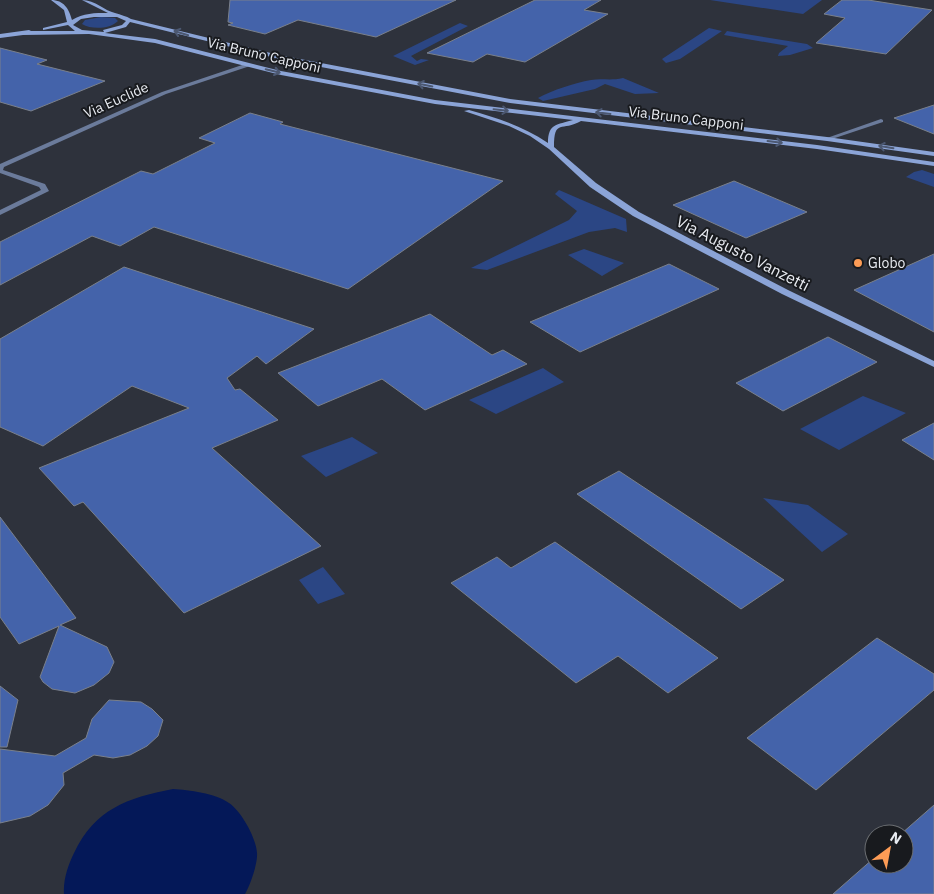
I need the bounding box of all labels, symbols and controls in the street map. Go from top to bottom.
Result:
one-way arrow [173,27,189,37]
street label: Via Bruno Capponi [206,33,322,77]
one-way arrow [265,67,281,76]
street label: Via Euclide [81,78,151,122]
one-way arrow [418,80,434,90]
street label: Via Bruno Capponi [627,102,745,134]
one-way arrow [492,105,508,115]
one-way arrow [595,108,611,118]
one-way arrow [767,137,783,147]
one-way arrow [878,141,894,151]
street label: Via Augusto Vanzetti [673,211,813,295]
place label: Globo [868,254,905,272]
marker: Globo [852,257,864,269]
north arrow [864,824,914,874]
text: N [887,828,905,848]

